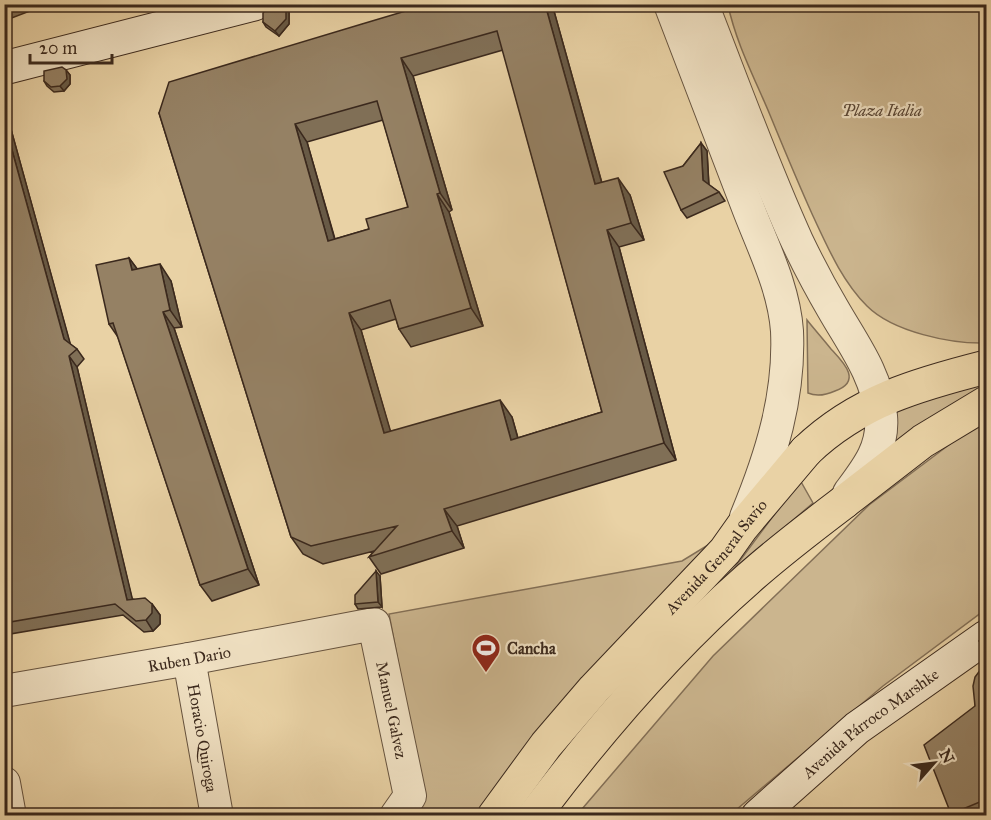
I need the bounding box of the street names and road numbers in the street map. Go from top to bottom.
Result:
street label: Avenida General Savio [661,496,771,619]
street label: Ruben Dario [146,642,232,676]
street label: Manuel Galvez [372,660,411,761]
street label: Avenida Párroco Marshke [798,664,943,783]
street label: Horacio Quiroga [184,682,222,794]

